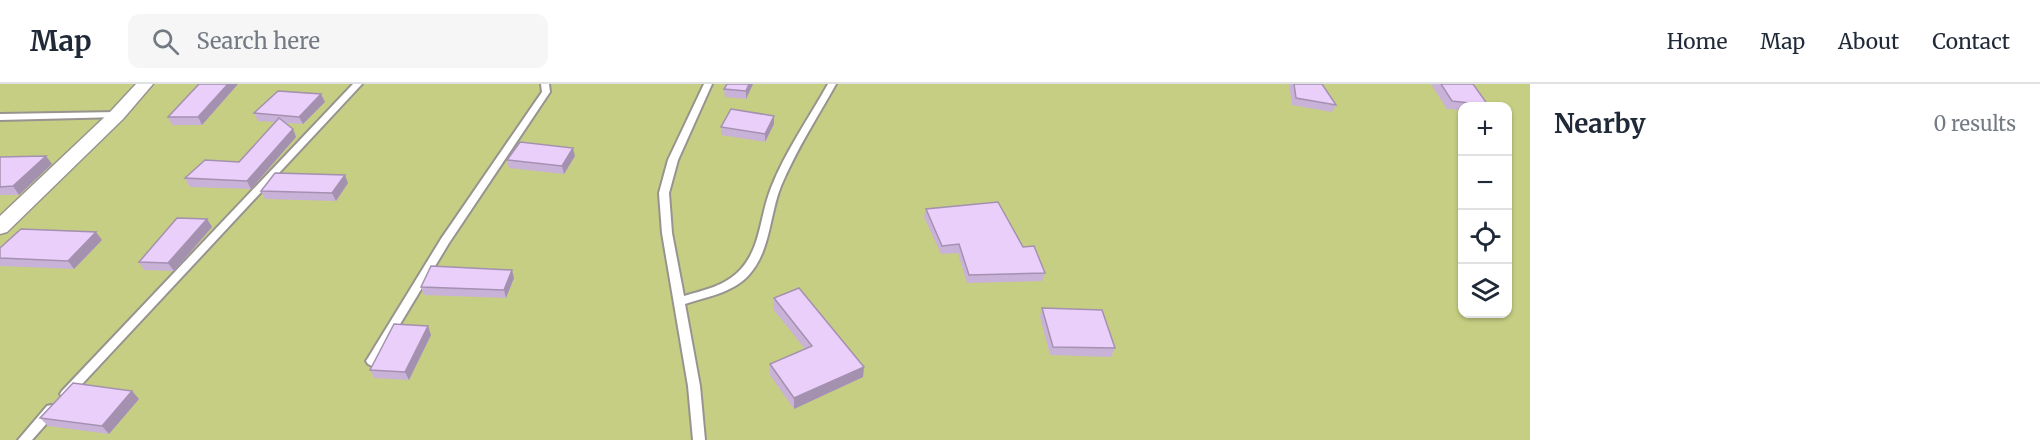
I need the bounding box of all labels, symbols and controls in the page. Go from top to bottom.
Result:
search box [128,14,548,68]
text: Map [30,23,92,59]
icon: search [149,25,182,58]
text: Search here [197,27,320,55]
text: Home [1667,28,1727,55]
text: Map [1760,28,1805,55]
text: About [1838,28,1899,55]
text: Contact [1932,28,2010,55]
map controls [1458,102,1512,318]
button: + [1458,102,1512,156]
text: Nearby [1554,107,1646,140]
text: 0 results [1933,111,2016,136]
button: − [1458,156,1512,210]
button: locate [1458,210,1512,264]
button: layers [1458,264,1512,318]

